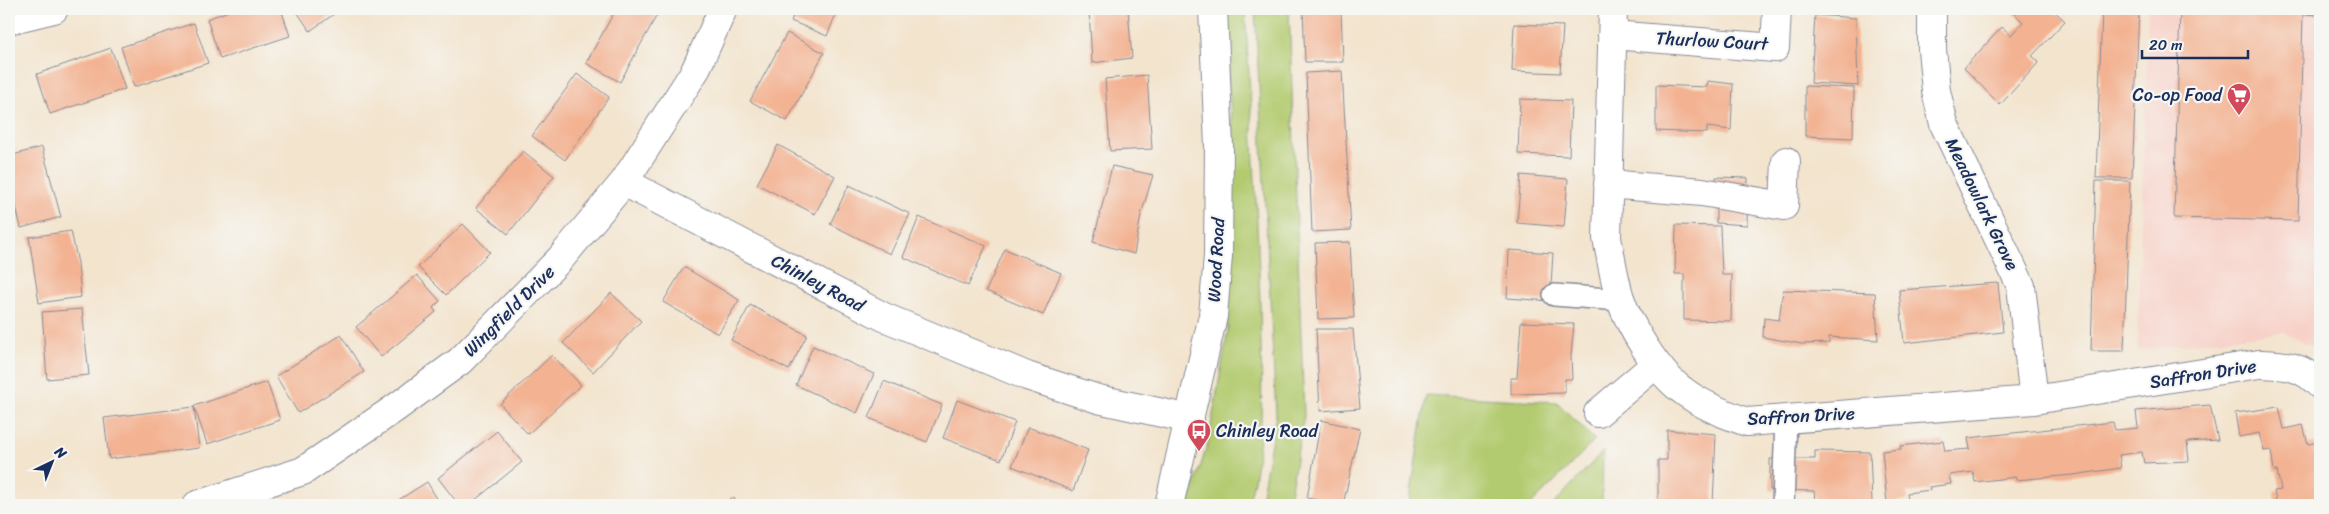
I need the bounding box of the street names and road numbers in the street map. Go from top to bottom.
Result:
street label: Thurlow Court [1655,22,1770,60]
street label: Meadowlark Grove [1936,132,2028,276]
street label: Wood Road [1198,215,1234,303]
street label: Chinley Road [765,245,872,322]
street label: Wingfield Drive [455,257,563,365]
street label: Saffron Drive [2147,350,2259,398]
street label: Saffron Drive [1746,397,1856,435]

